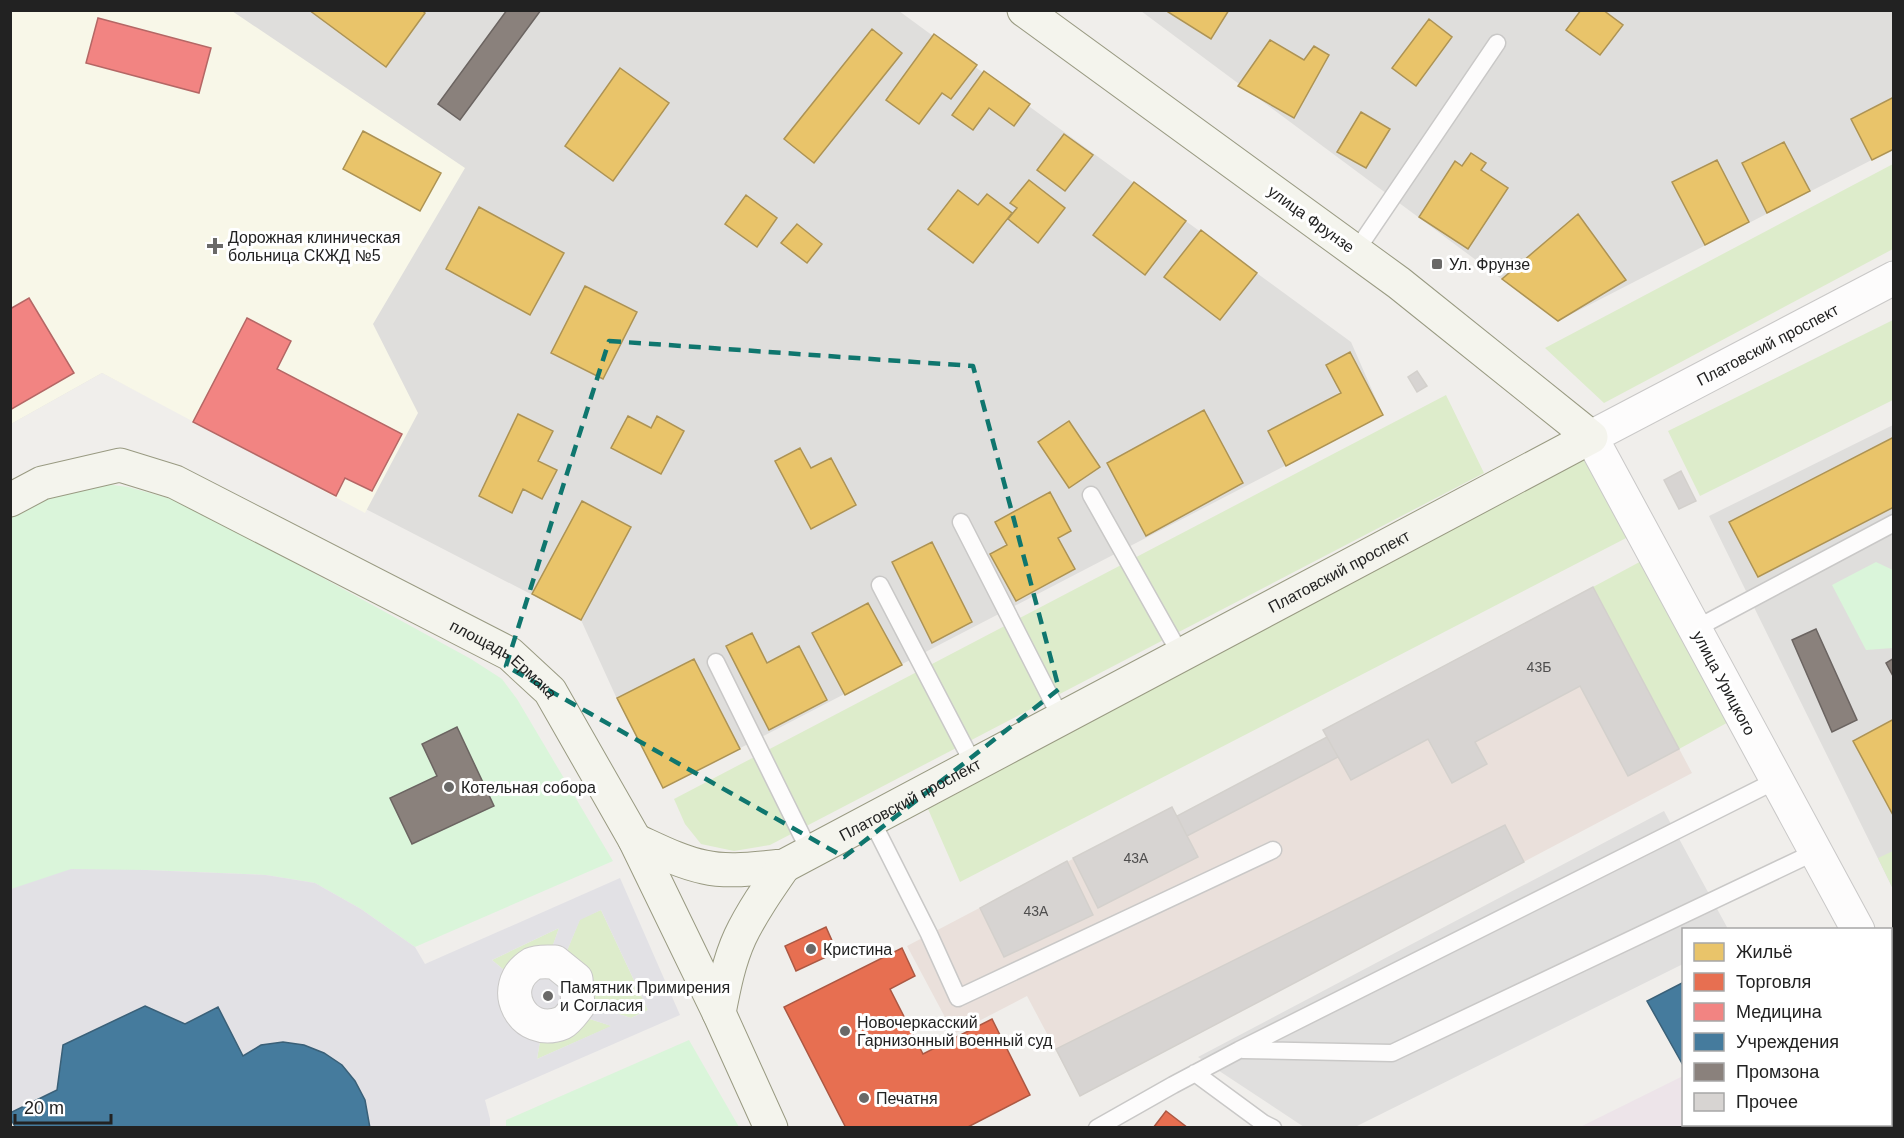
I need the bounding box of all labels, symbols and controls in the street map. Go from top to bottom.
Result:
street label: улица Фрунзе [1265,182,1357,256]
place label: Дорожная клиническая больница СКЖД №5 [228,229,400,264]
marker: Дорожная клиническая больница СКЖД №5 [206,237,224,255]
place label: Ул. Фрунзе [1449,256,1530,273]
marker: Ул. Фрунзе [1430,257,1444,271]
street label: Платовский проспект [1694,300,1842,389]
street label: Платовский проспект [1265,526,1413,616]
street label: площадь Ермака [447,616,561,701]
street label: улица Урицкого [1689,628,1759,738]
house number: 43Б [1527,659,1551,675]
street label: Платовский проспект [836,754,984,844]
place label: Котельная собора [461,779,596,796]
marker: Котельная собора [442,780,456,794]
house number: 43А [1124,850,1149,866]
house number: 43А [1024,903,1049,919]
legend [1682,928,1892,1126]
place label: Кристина [823,941,892,958]
marker: Кристина [804,942,818,956]
text: Жильё [1736,942,1793,962]
text: Торговля [1736,972,1811,992]
place label: Памятник Примирения и Cогласия [560,979,730,1014]
marker: Памятник Примирения и Cогласия [541,989,555,1003]
text: Медицина [1736,1002,1823,1022]
place label: Новочеркасский Гарнизонный военный суд [857,1014,1053,1049]
marker: Новочеркасский Гарнизонный военный суд [838,1024,852,1038]
text: Учреждения [1736,1032,1839,1052]
text: Промзона [1736,1062,1820,1082]
scale bar [15,1087,111,1125]
place label: Печатня [876,1090,938,1107]
marker: Печатня [857,1091,871,1105]
text: Прочее [1736,1092,1798,1112]
text: 20 m [24,1098,64,1118]

